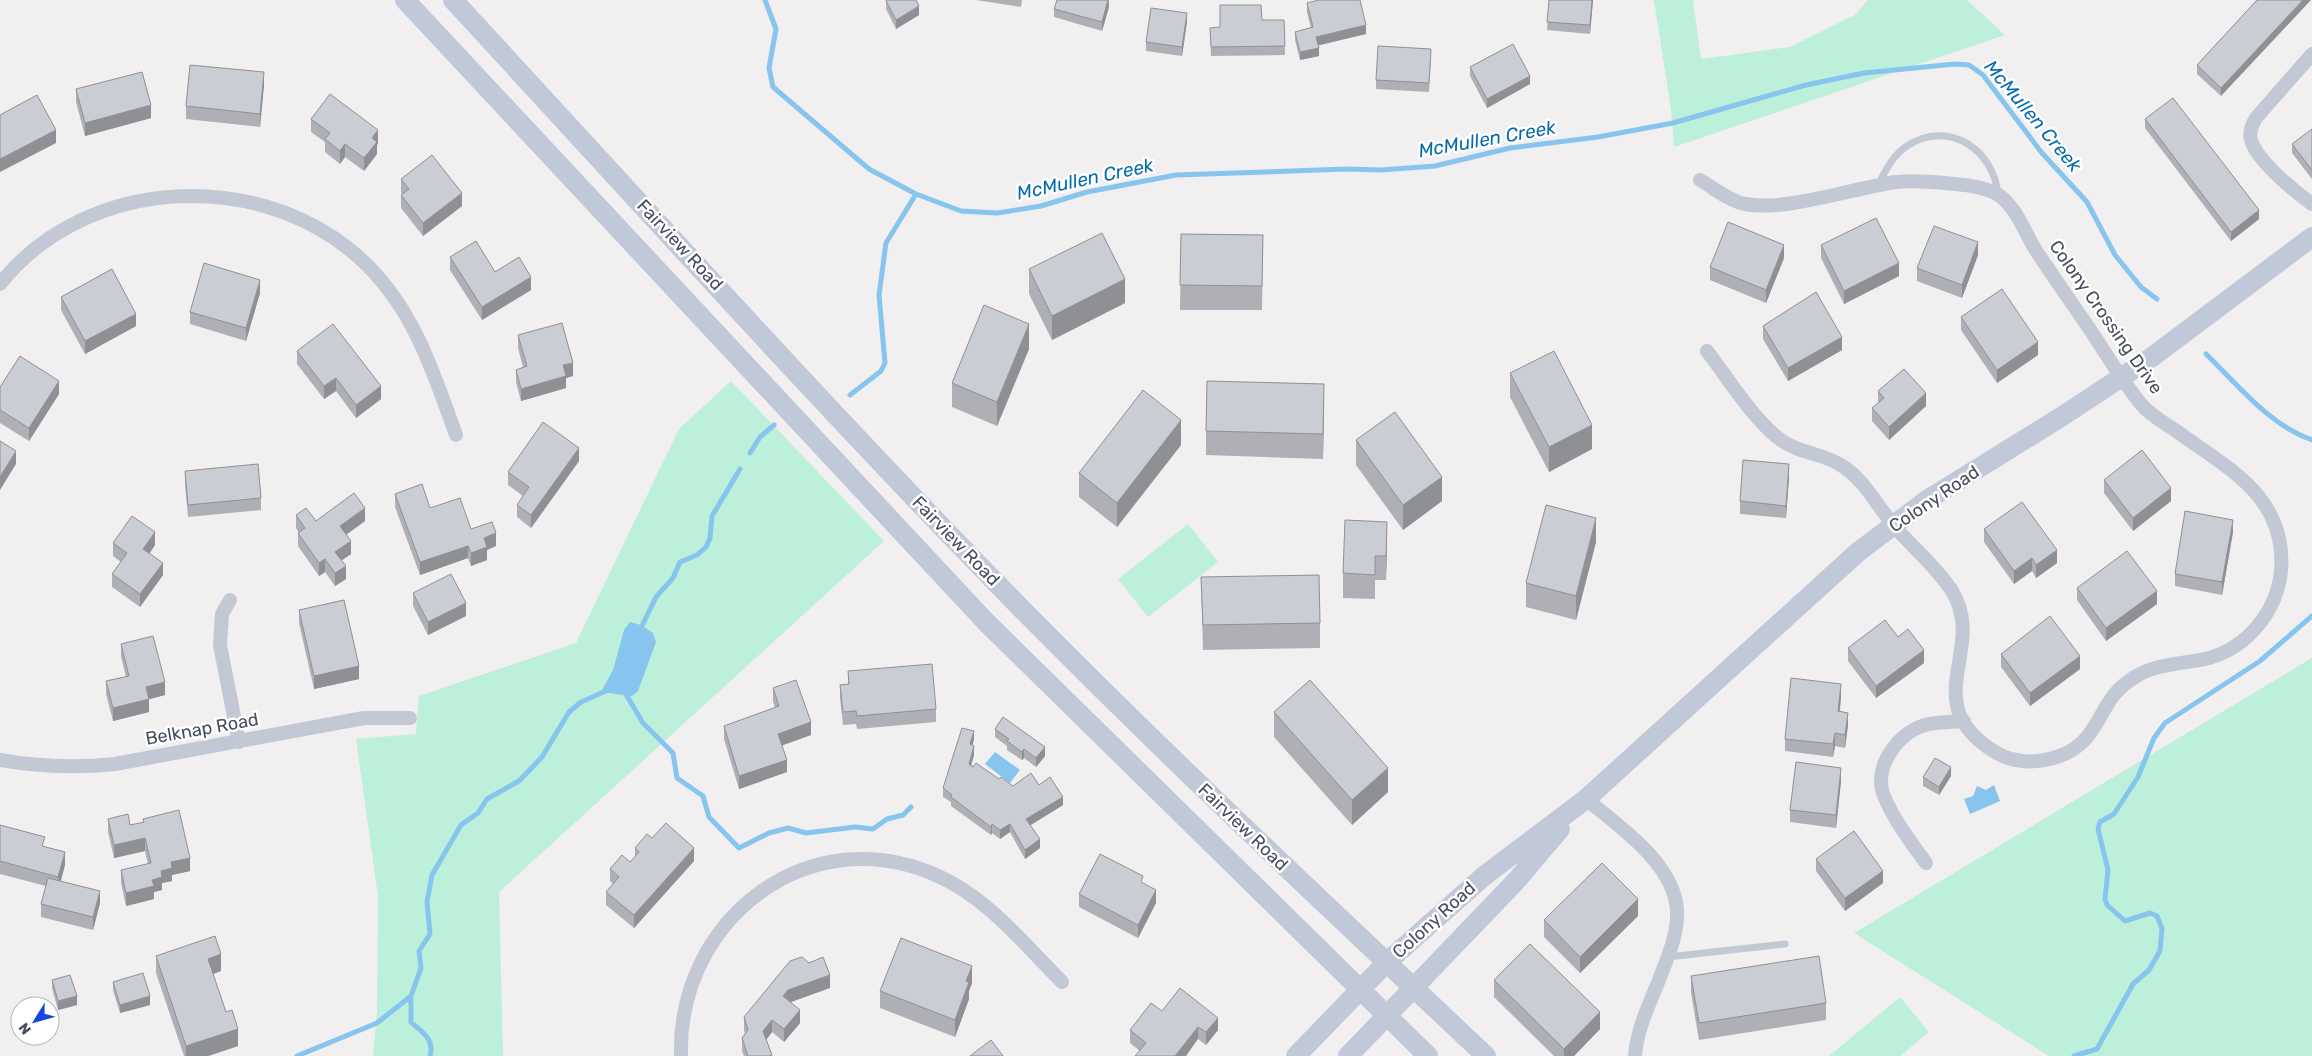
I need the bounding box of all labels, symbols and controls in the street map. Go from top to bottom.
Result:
water label: McMullen Creek [1979,55,2087,177]
water label: McMullen Creek [1417,116,1558,162]
water label: McMullen Creek [1015,153,1156,205]
street label: Fairview Road [632,195,728,295]
street label: Colony Crossing Drive [2045,236,2167,398]
street label: Colony Road [1885,461,1983,537]
street label: Fairview Road [908,491,1004,591]
street label: Belknap Road [144,708,260,750]
street label: Fairview Road [1193,779,1293,875]
street label: Colony Road [1388,877,1480,963]
north arrow [10,996,60,1046]
text: N [15,1019,35,1038]

